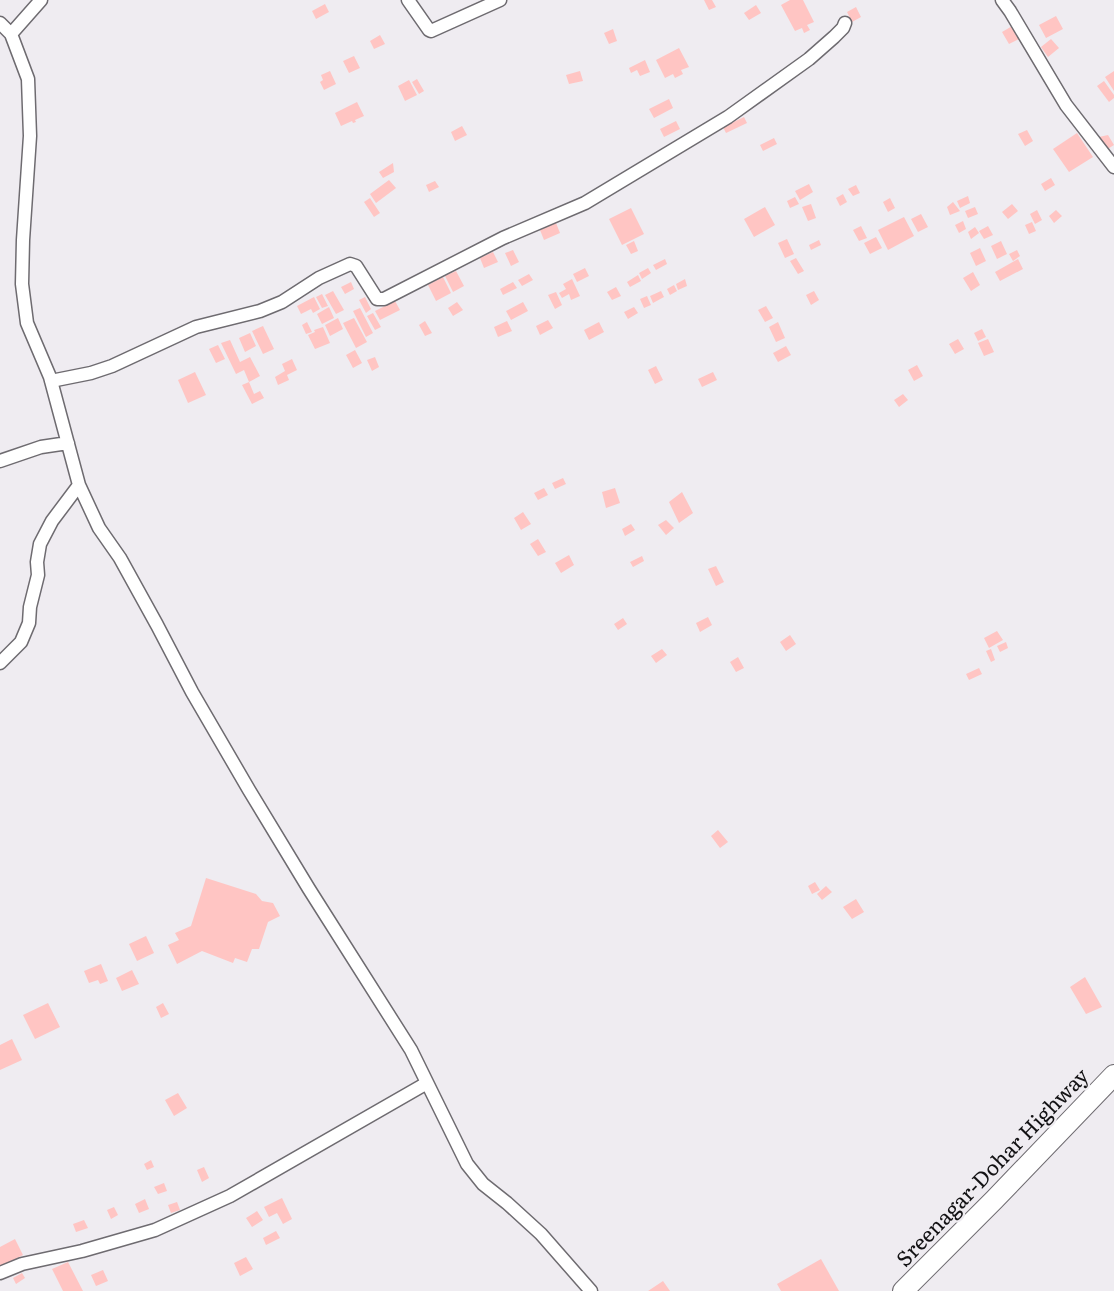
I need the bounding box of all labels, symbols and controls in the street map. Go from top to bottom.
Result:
street label: Sreenagar-Dohar Highway [888,1059,1095,1272]

